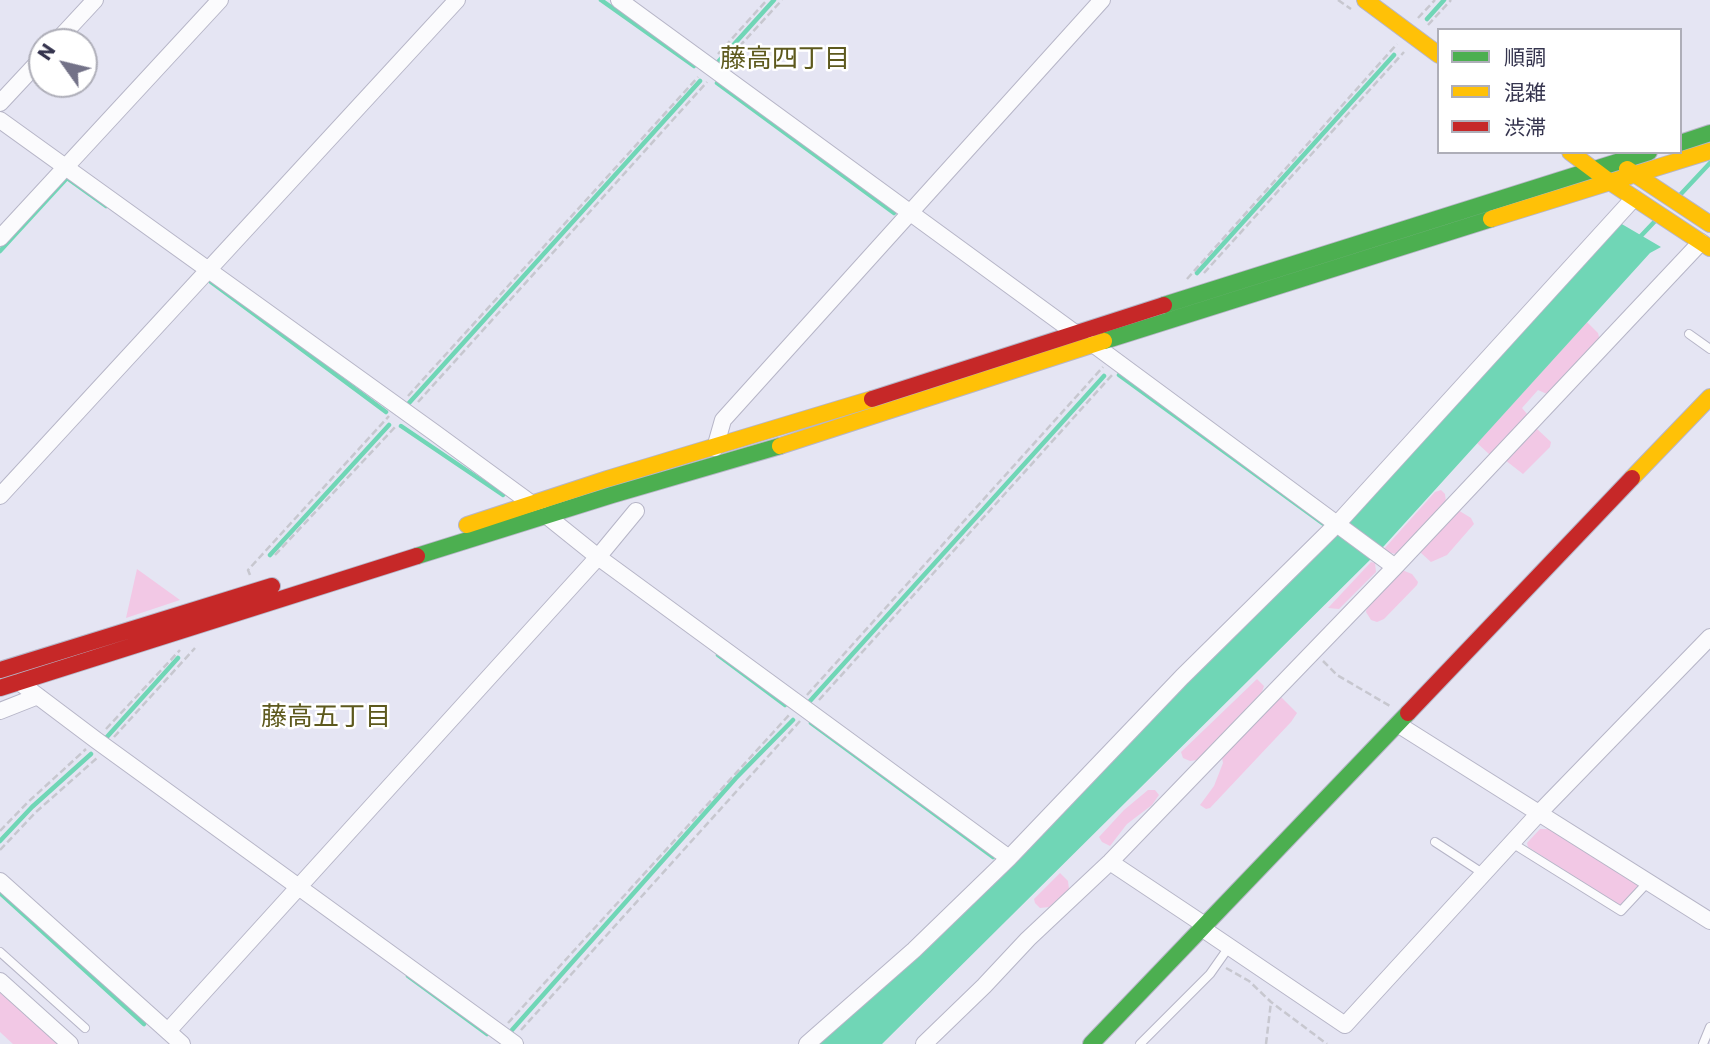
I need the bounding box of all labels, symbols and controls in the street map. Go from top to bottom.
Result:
north arrow [28,28,98,98]
legend [1437,28,1682,154]
text: N [32,39,62,66]
text: 順調 [1504,43,1546,72]
district label: 藤高四丁目 [720,44,850,76]
text: 混雑 [1504,78,1546,107]
text: 渋滞 [1504,113,1546,142]
district label: 藤高五丁目 [261,702,391,734]

